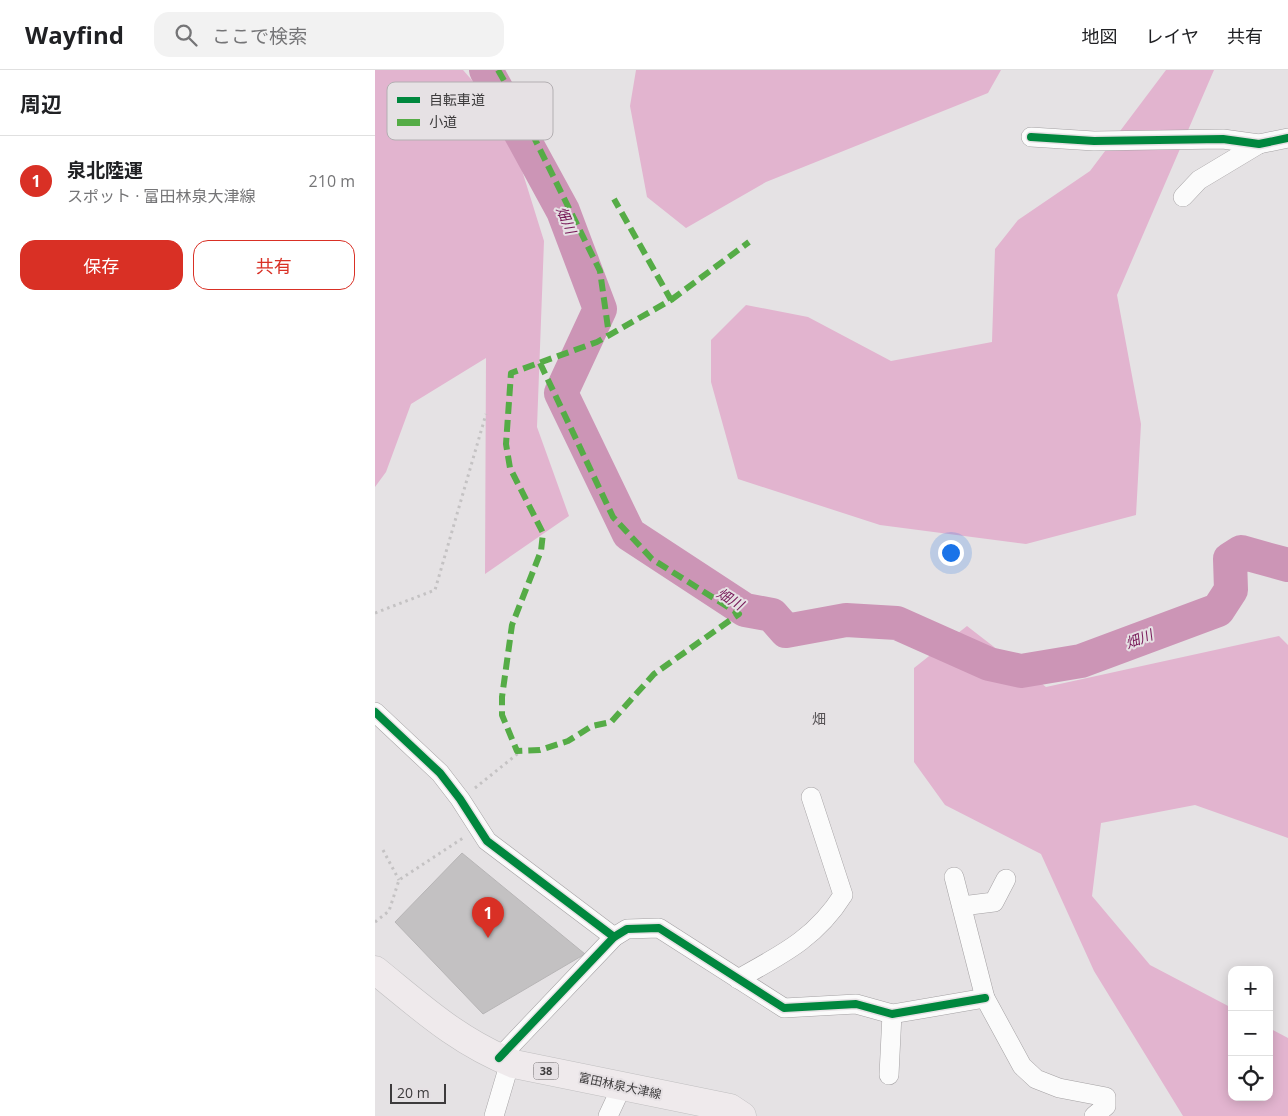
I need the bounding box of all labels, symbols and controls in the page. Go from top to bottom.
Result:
search box [154,12,504,57]
text: Wayfind [25,18,124,51]
icon: search [172,21,200,49]
text: ここで検索 [212,23,307,49]
text: 地図 [1082,24,1118,48]
text: レイヤ [1146,24,1199,48]
text: 共有 [1227,24,1263,48]
legend [387,82,553,140]
text: 周辺 [20,90,62,118]
text: 自転車道 [429,90,485,109]
text: 小道 [429,112,457,131]
text: 泉北陸運 [67,157,143,183]
text: 1 [31,170,41,192]
text: 210 m [309,170,355,192]
text: スポット · 富田林泉大津線 [67,185,256,207]
water label: 畑川 [552,203,581,238]
button: 保存 [20,240,183,290]
button: 共有 [193,240,355,290]
your location [938,540,964,566]
water label: 畑川 [713,583,749,615]
water label: 畑川 [1122,624,1157,652]
district label: 畑 [812,709,826,728]
pin: 1 [472,897,504,938]
map controls [1228,966,1273,1101]
button: + [1228,966,1273,1011]
button: − [1228,1011,1273,1056]
button: locate [1228,1056,1273,1101]
road number: 38 [533,1062,559,1079]
street label: 富田林泉大津線 [577,1068,663,1103]
scale bar [390,1081,446,1104]
text: 20 m [397,1083,430,1102]

